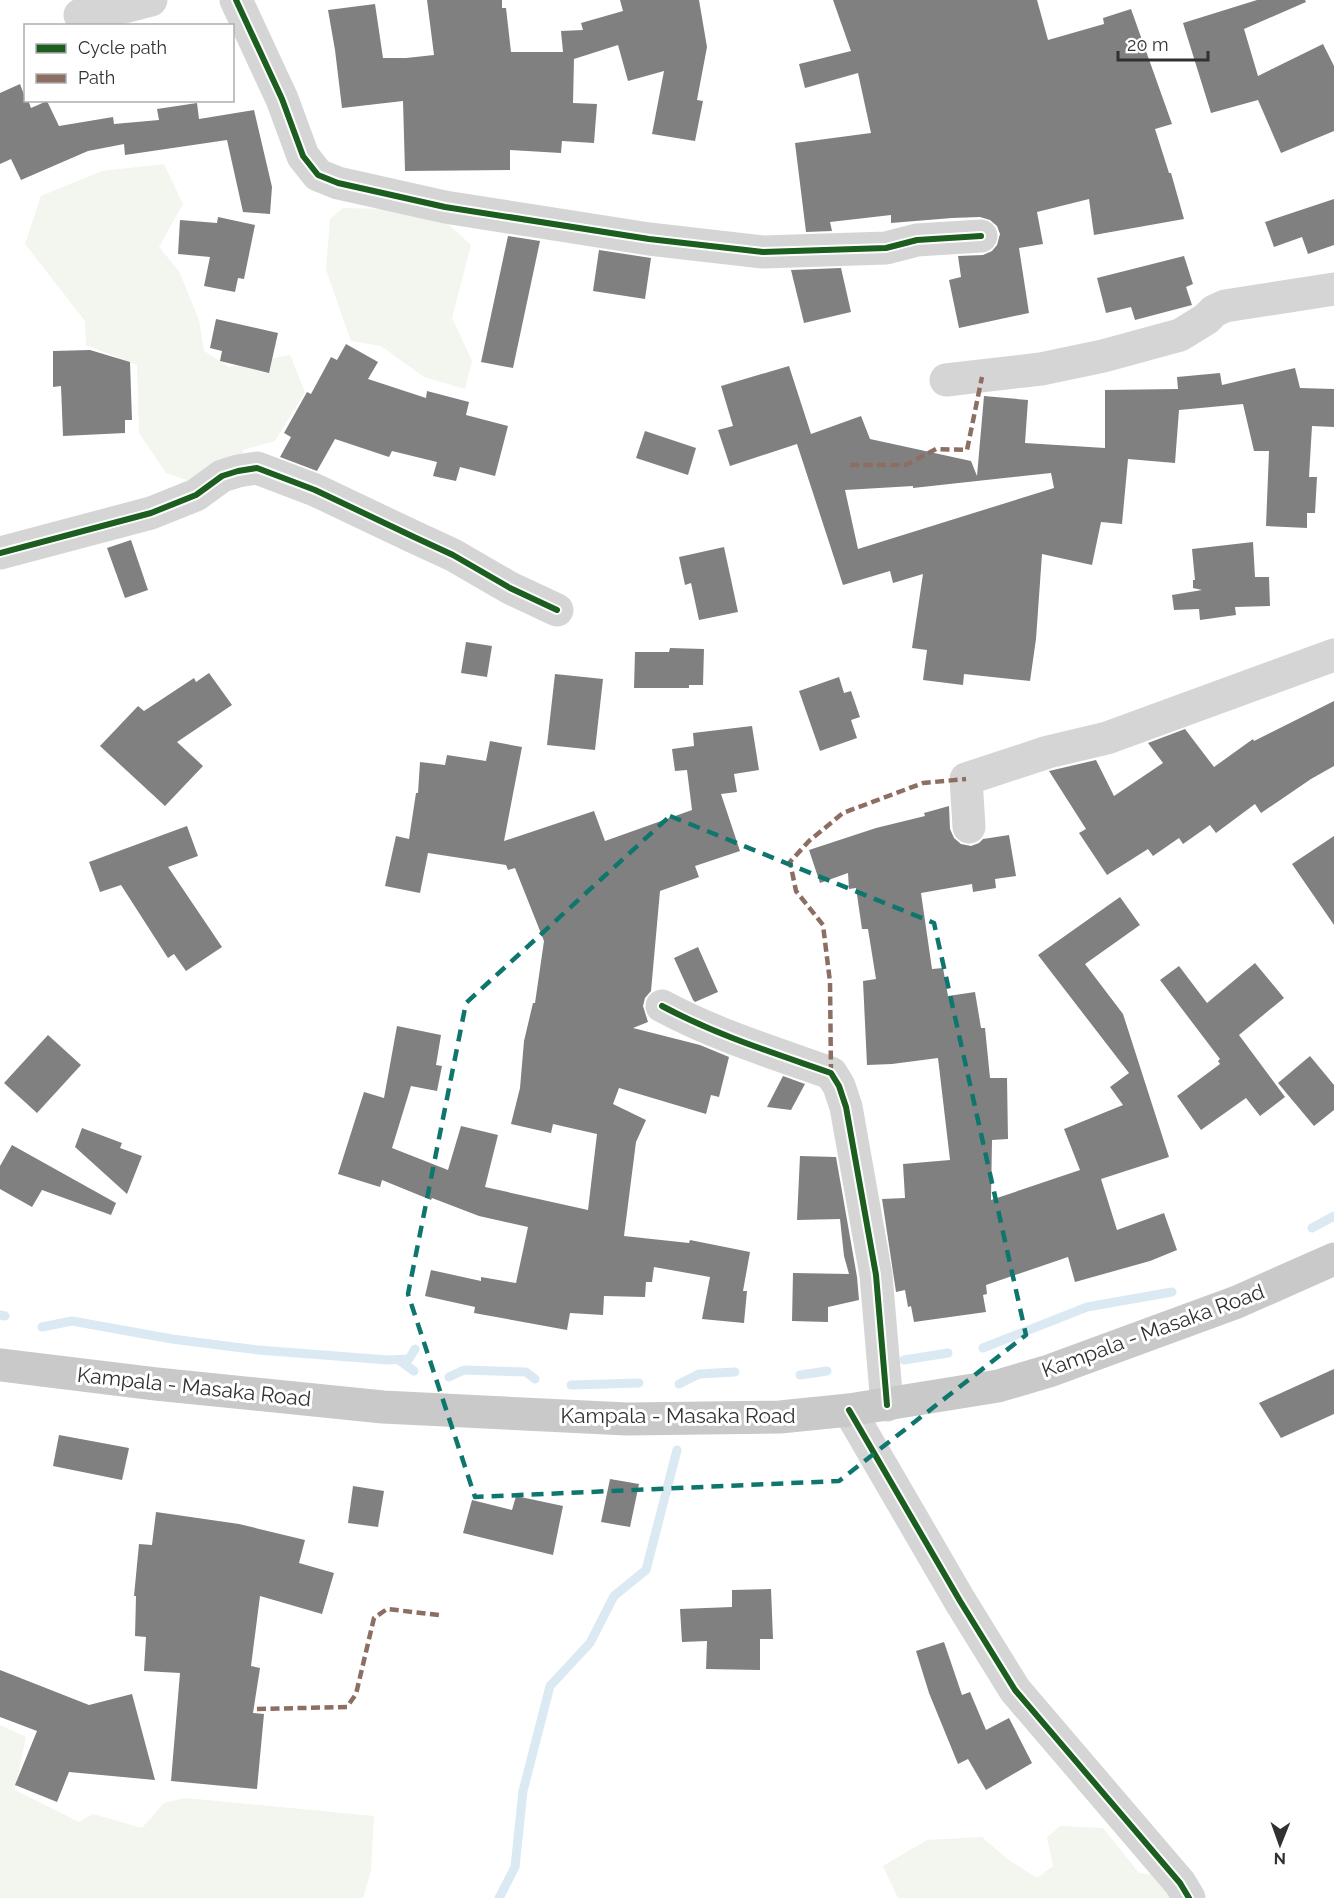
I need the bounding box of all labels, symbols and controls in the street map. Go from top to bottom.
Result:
legend [24,24,234,102]
scale bar [1118,24,1208,62]
text: 20 m [1127,34,1169,55]
text: Cycle path [78,37,167,58]
text: Path [78,67,115,88]
street label: Kampala - Masaka Road [1038,1279,1268,1382]
street label: Kampala - Masaka Road [76,1362,312,1411]
street label: Kampala - Masaka Road [561,1403,795,1428]
north arrow [1250,1814,1310,1874]
text: N [1273,1849,1286,1868]

